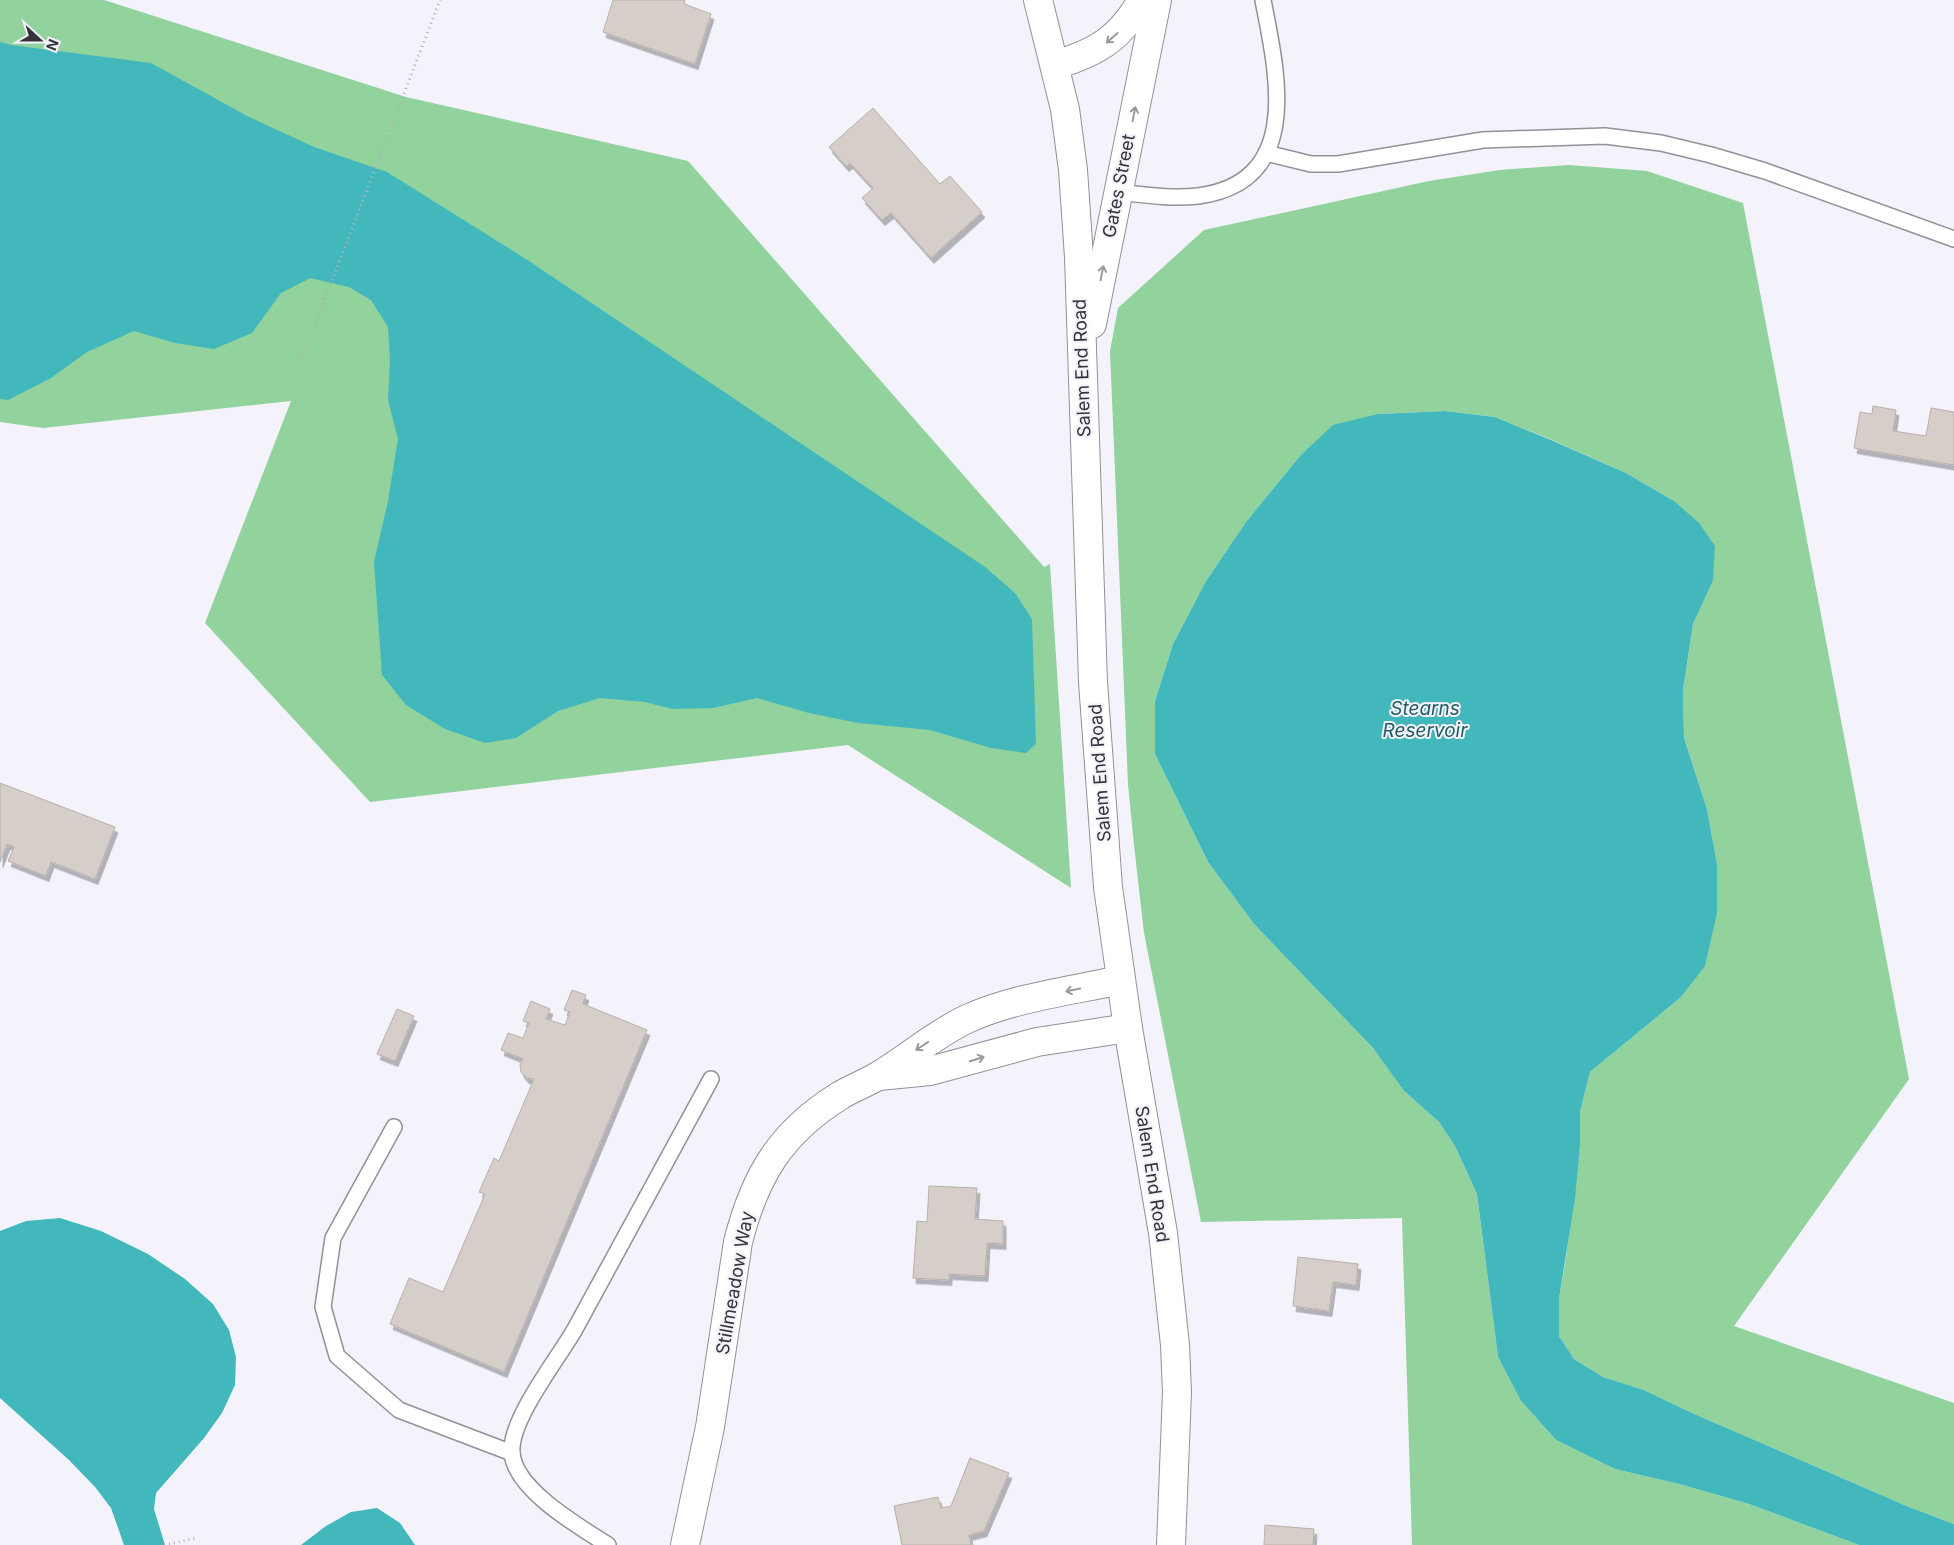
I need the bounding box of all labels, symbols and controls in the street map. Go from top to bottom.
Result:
north arrow [15,15,65,65]
one-way arrow [1106,32,1119,43]
text: N [43,37,62,53]
one-way arrow [1129,106,1139,122]
street label: Gates Street [1098,132,1139,239]
one-way arrow [1098,265,1107,281]
street label: Salem End Road [1069,299,1094,437]
water label: Stearns Reservoir [1383,697,1468,742]
street label: Salem End Road [1084,703,1115,843]
one-way arrow [1065,986,1081,996]
one-way arrow [915,1041,929,1051]
one-way arrow [969,1053,985,1063]
street label: Salem End Road [1131,1104,1174,1244]
street label: Stillmeadow Way [712,1210,757,1356]

